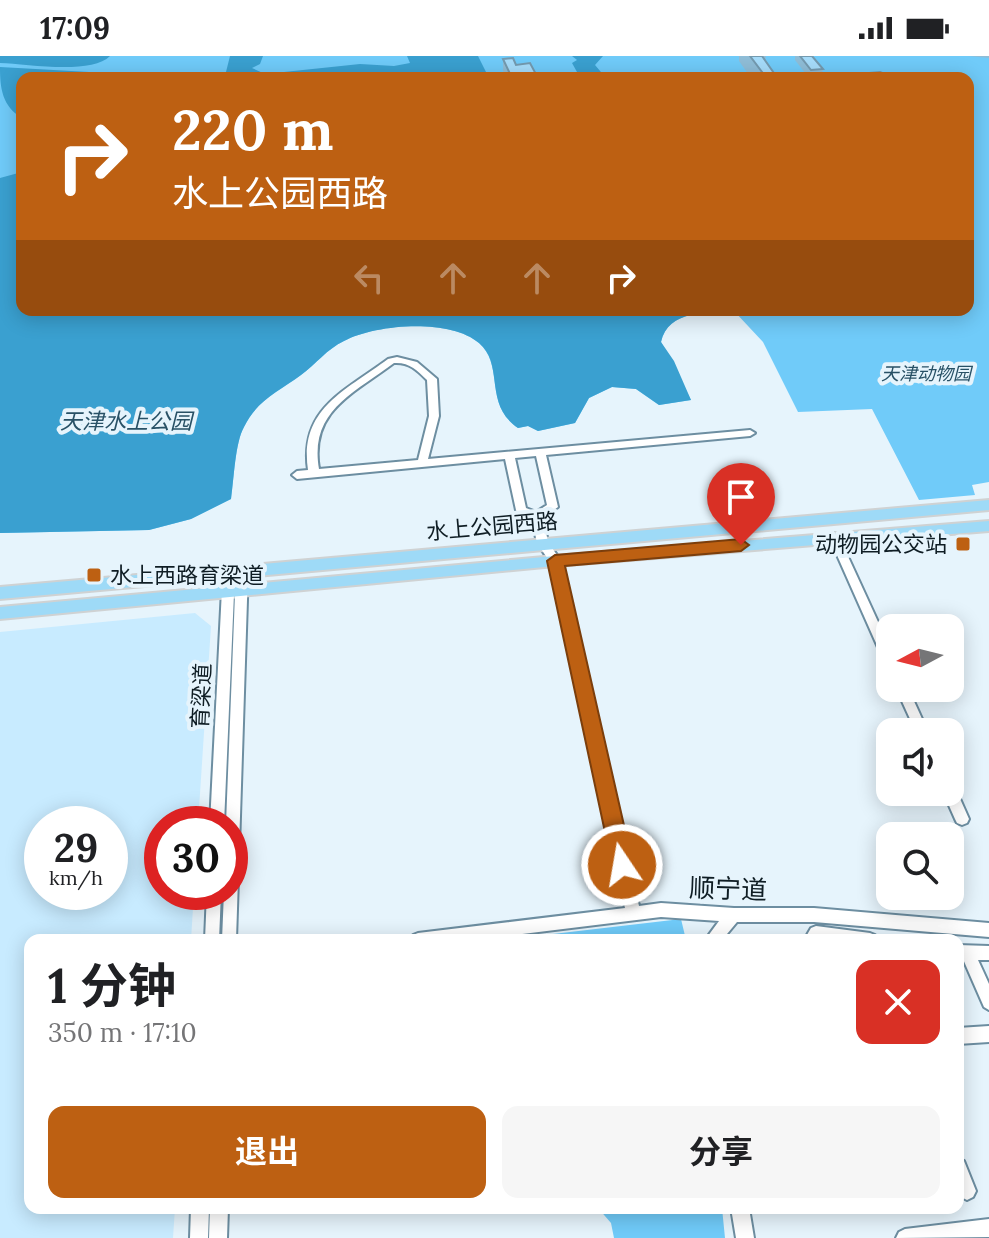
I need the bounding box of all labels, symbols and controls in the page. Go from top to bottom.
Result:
text: 17:09 [40,9,110,47]
text: 220 m [172,94,334,165]
icon: right [40,104,144,208]
text: 水上公园西路 [172,170,388,216]
icon: left [347,256,391,300]
icon: ahead [431,256,475,300]
icon: ahead [515,256,559,300]
icon: right [599,256,643,300]
park label: 天津动物园 [881,362,974,385]
park label: 天津水上公园 [60,407,195,435]
pin [707,463,775,545]
icon: arrive [719,475,763,519]
street label: 水上公园西路 [425,506,559,546]
place label: 动物园公交站 [815,530,947,558]
marker: 动物园公交站 [954,535,972,553]
place label: 水上西路育梁道 [110,561,264,589]
marker: 水上西路育梁道 [85,566,103,584]
north arrow [876,614,964,702]
map controls [876,614,964,910]
street label: 育梁道 [185,662,217,730]
button: sound [876,718,964,806]
speed limit sign: 30 [144,806,248,910]
text: 29 [54,822,98,873]
button: search [876,822,964,910]
position arrow [580,823,664,907]
text: km/h [49,865,103,890]
street label: 顺宁道 [688,871,768,906]
text: 1 分钟 [48,955,176,1016]
button: close [856,960,940,1044]
text: 350 m · 17:10 [48,1016,197,1049]
button: 退出 [48,1106,486,1198]
button: 分享 [502,1106,940,1198]

